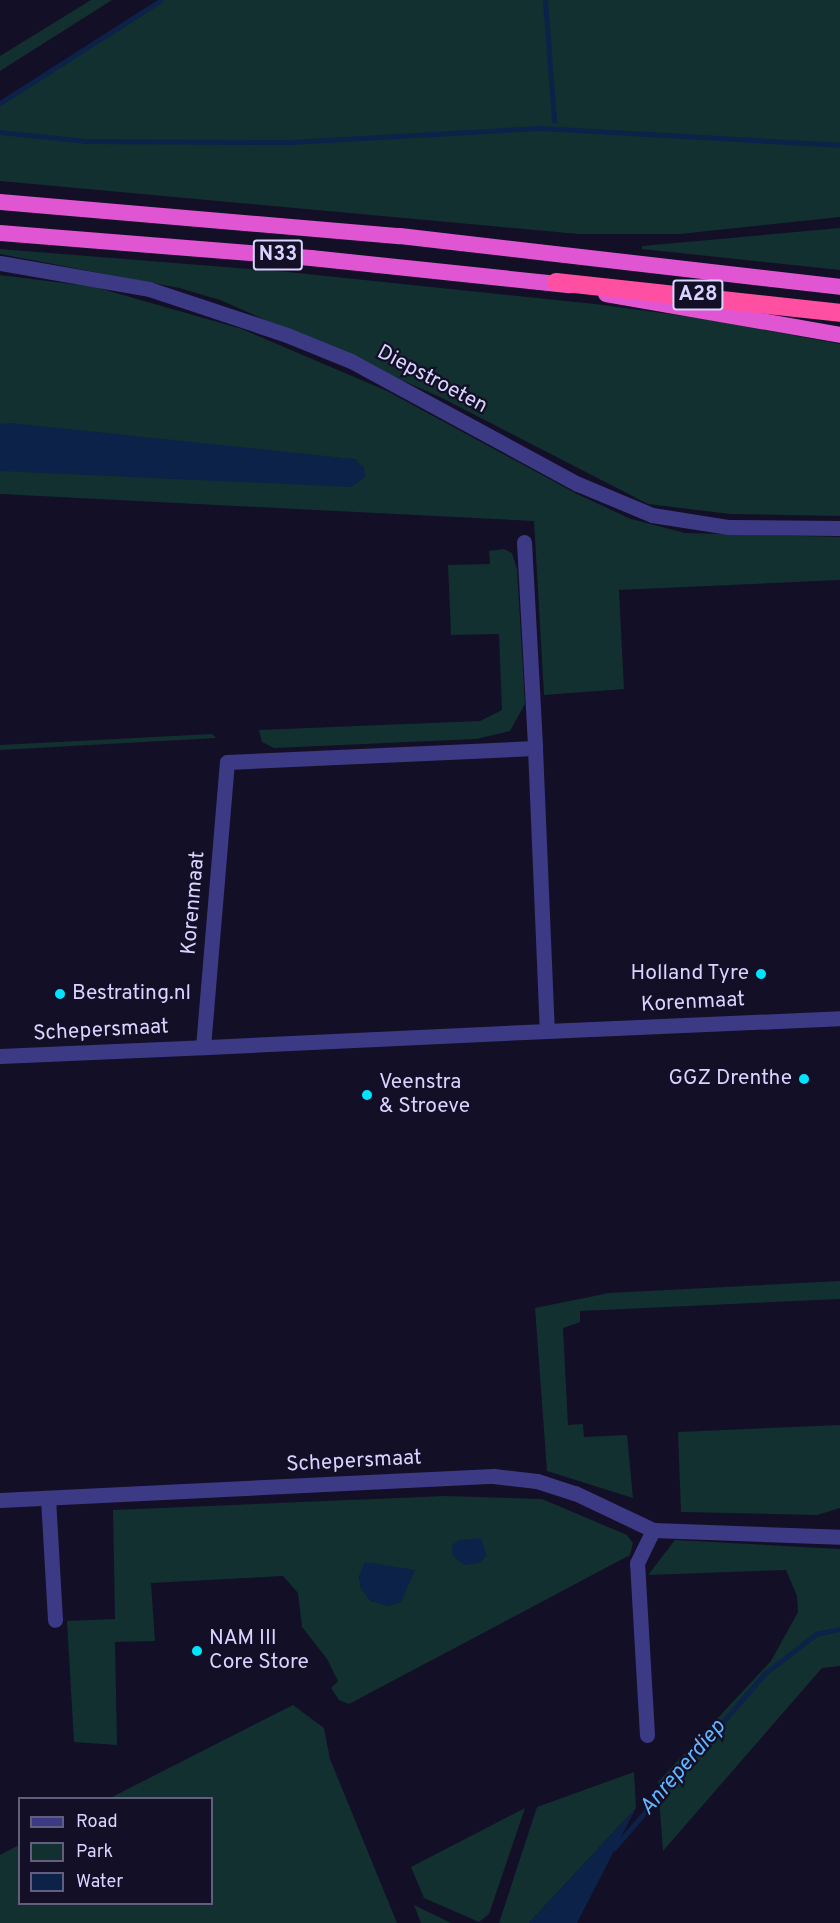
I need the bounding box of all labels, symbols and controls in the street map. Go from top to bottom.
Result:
road number: N33 [252,238,304,272]
road number: A28 [671,278,725,312]
street label: Diepstroeten [372,340,492,420]
street label: Korenmaat [177,850,211,956]
place label: Holland Tyre [630,961,749,987]
marker: Holland Tyre [754,967,768,981]
place label: Bestrating.nl [72,981,191,1007]
marker: Bestrating.nl [53,987,67,1001]
street label: Korenmaat [640,988,746,1018]
street label: Schepersmaat [33,1015,169,1047]
place label: GGZ Drenthe [668,1066,792,1092]
place label: Veenstra & Stroeve [379,1070,470,1120]
marker: GGZ Drenthe [797,1072,811,1086]
marker: Veenstra & Stroeve [360,1088,374,1102]
street label: Schepersmaat [286,1446,422,1478]
place label: NAM III Core Store [209,1626,309,1676]
marker: NAM III Core Store [190,1644,204,1658]
water label: Anreperdiep [634,1715,732,1821]
legend [18,1797,213,1905]
text: Road [76,1811,118,1834]
text: Park [76,1841,113,1864]
text: Water [76,1871,123,1894]

